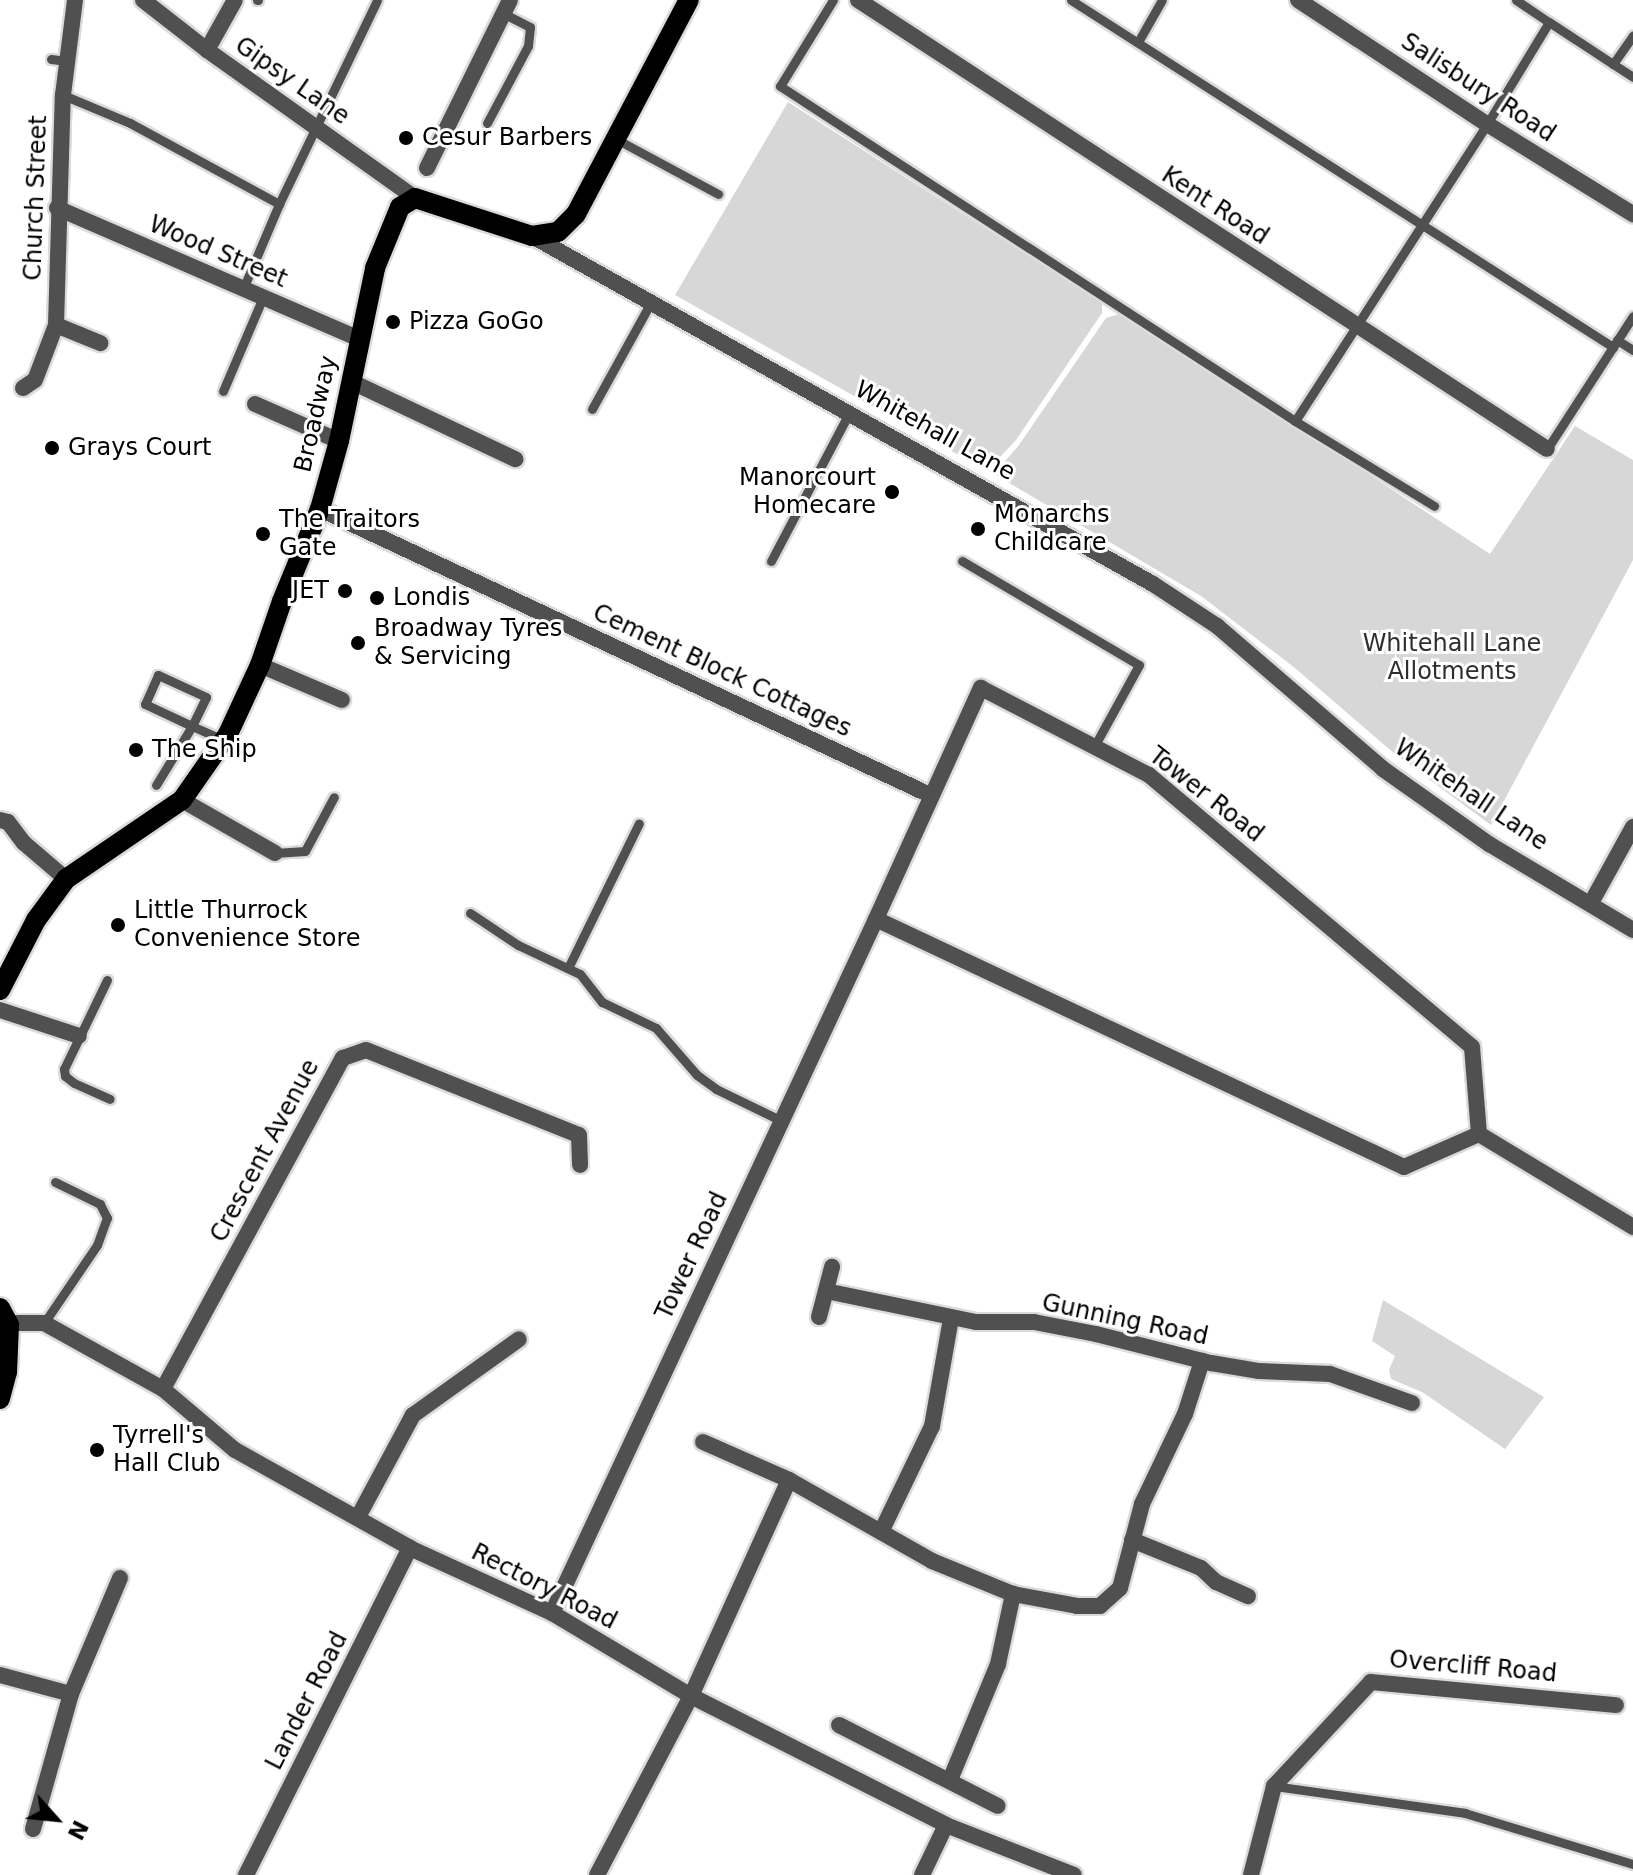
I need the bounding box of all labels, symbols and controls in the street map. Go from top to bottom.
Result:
street label: Salisbury Road [1395,27,1561,149]
street label: Gipsy Lane [229,31,355,131]
street label: Church Street [19,115,53,281]
place label: Cesur Barbers [422,124,592,152]
marker: Cesur Barbers [397,129,415,147]
street label: Kent Road [1156,161,1274,251]
street label: Wood Street [144,210,292,294]
place label: Pizza GoGo [409,308,544,336]
marker: Pizza GoGo [384,313,402,331]
street label: Broadway [289,353,343,475]
street label: Whitehall Lane [850,375,1020,487]
place label: Grays Court [68,434,211,462]
marker: Grays Court [43,439,61,457]
place label: Manorcourt Homecare [739,464,876,520]
marker: Manorcourt Homecare [883,483,901,501]
place label: Monarchs Childcare [994,501,1110,557]
place label: The Traitors Gate [279,506,420,562]
marker: Monarchs Childcare [969,520,987,538]
marker: The Traitors Gate [254,525,272,543]
place label: JET [292,577,329,605]
marker: JET [336,582,354,600]
place label: Londis [393,584,470,612]
marker: Londis [368,589,386,607]
street label: Cement Block Cottages [588,598,856,744]
place label: Broadway Tyres & Servicing [374,615,562,671]
park label: Whitehall Lane Allotments [1363,630,1541,686]
marker: Broadway Tyres & Servicing [349,634,367,652]
street label: Whitehall Lane [1389,733,1553,857]
place label: The Ship [152,736,257,764]
marker: The Ship [127,741,145,759]
street label: Tower Road [1143,741,1269,849]
place label: Little Thurrock Convenience Store [134,897,360,953]
marker: Little Thurrock Convenience Store [109,916,127,934]
street label: Crescent Avenue [205,1055,325,1247]
street label: Tower Road [650,1188,734,1324]
street label: Gunning Road [1039,1288,1211,1352]
place label: Tyrrell's Hall Club [113,1422,221,1478]
marker: Tyrrell's Hall Club [88,1441,106,1459]
street label: Rectory Road [466,1538,622,1636]
street label: Lander Road [260,1627,354,1775]
street label: Overcliff Road [1388,1645,1558,1689]
north arrow [16,1779,96,1859]
text: N [63,1816,93,1844]

